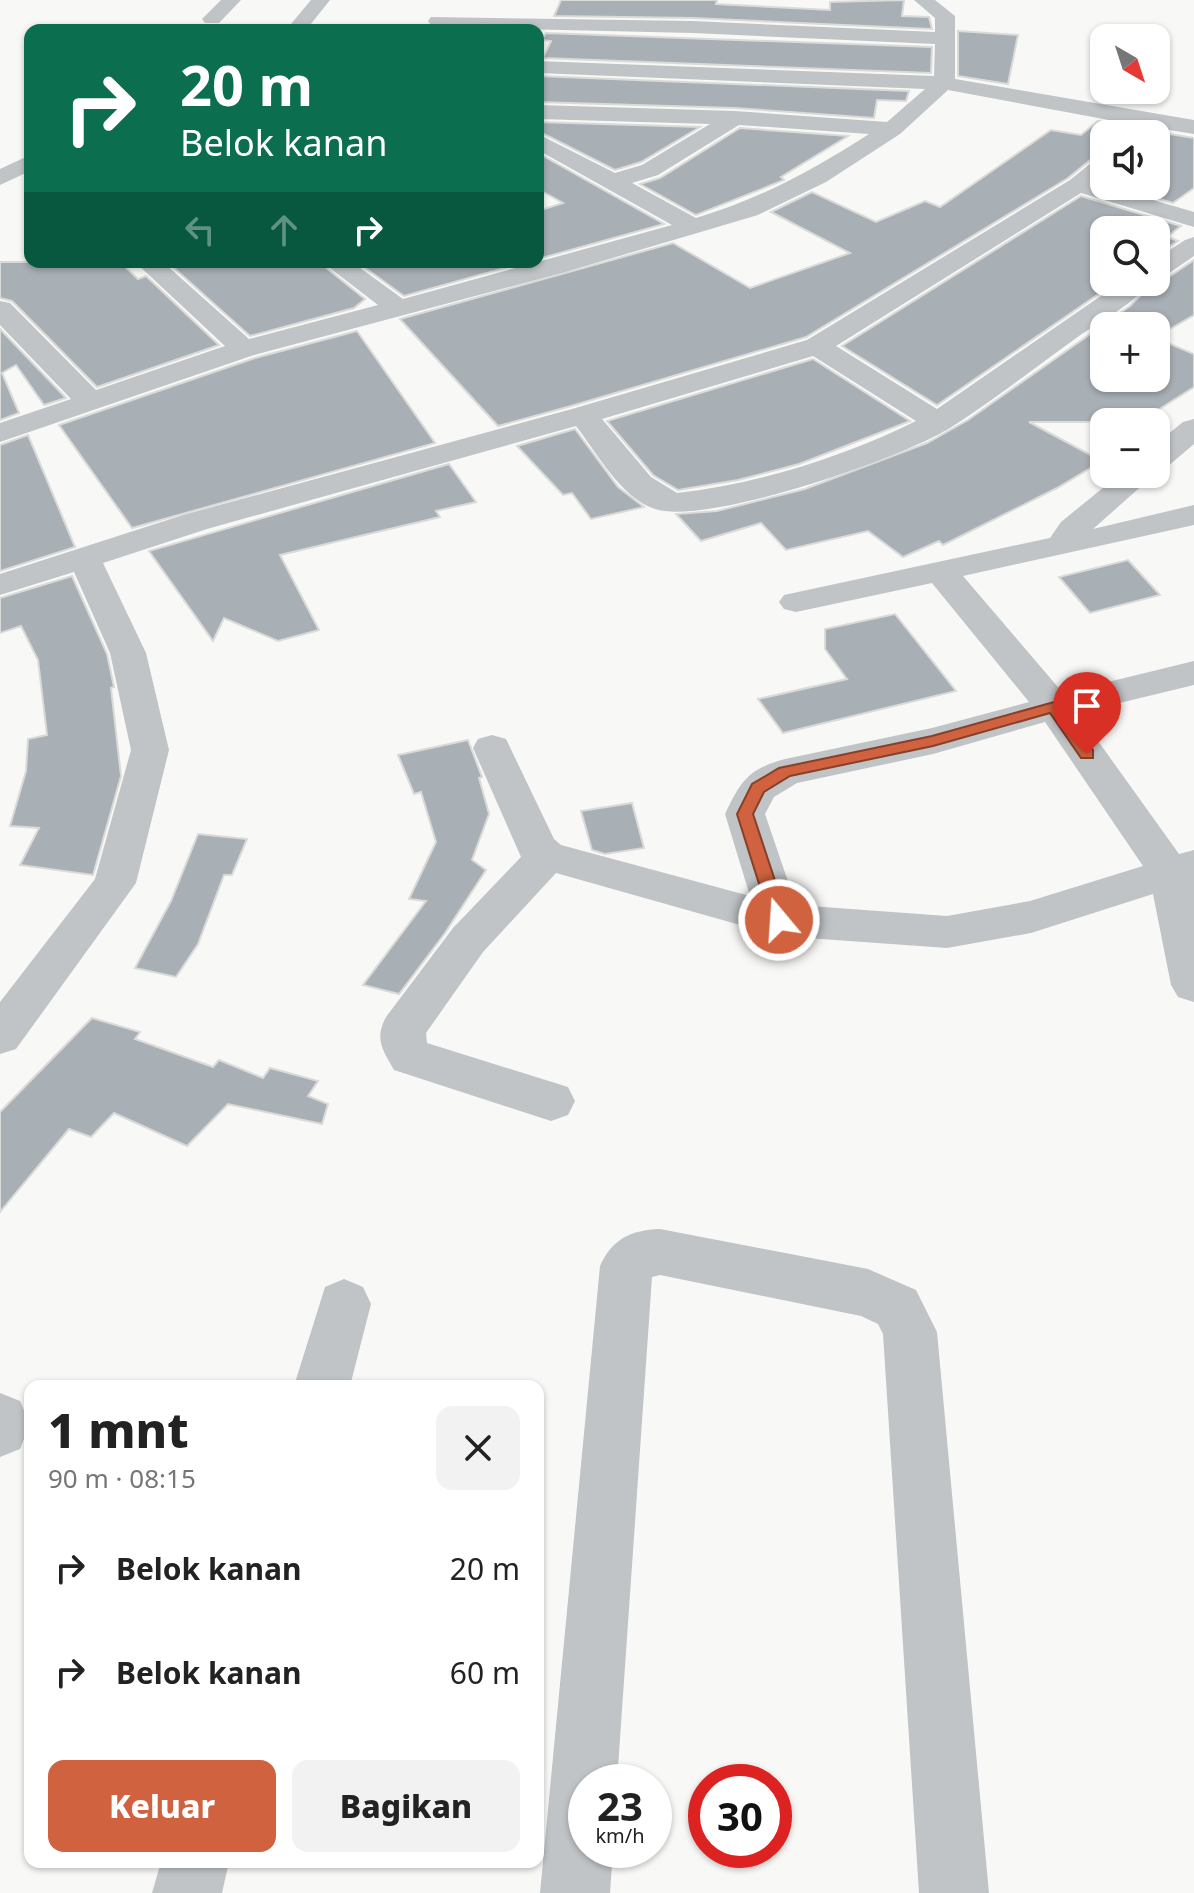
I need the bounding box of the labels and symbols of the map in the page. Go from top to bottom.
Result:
north arrow [1090,24,1170,104]
pin [1053,672,1121,754]
position arrow [737,878,821,962]
speed limit sign: 30 [688,1764,792,1868]

